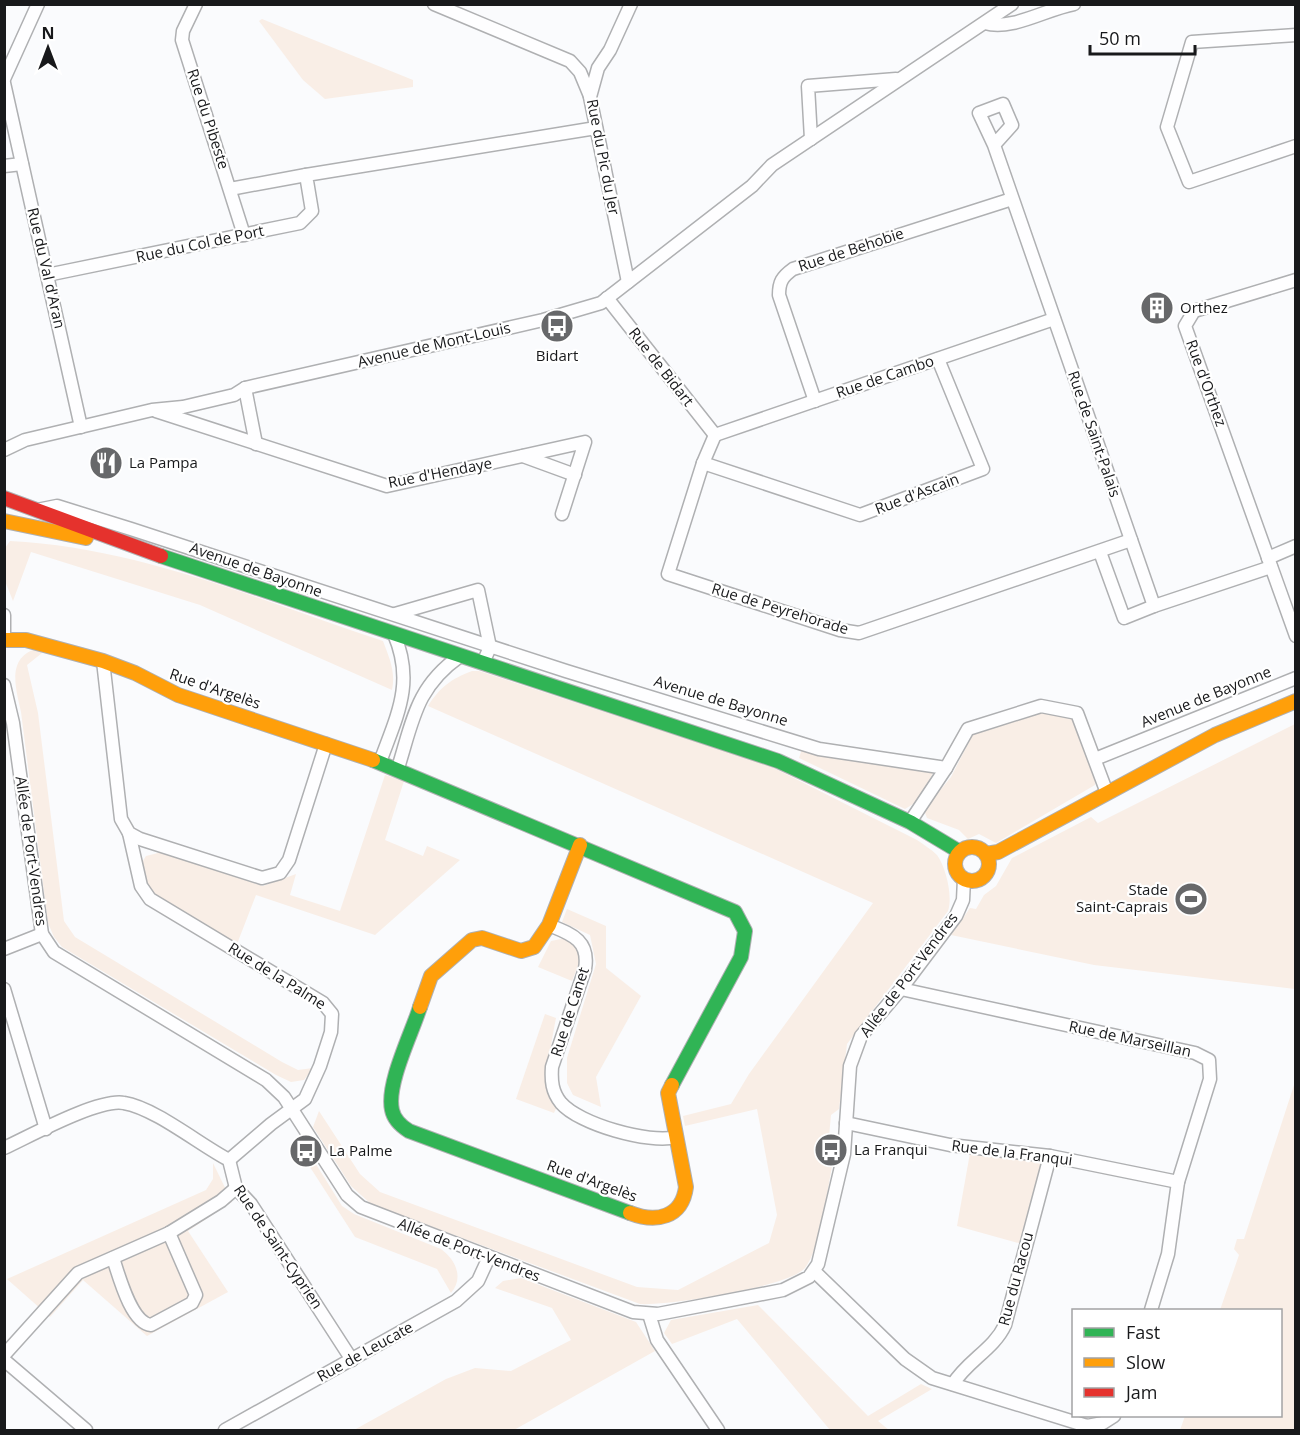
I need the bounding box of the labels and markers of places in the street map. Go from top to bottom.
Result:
building icon: Orthez [1139,290,1175,326]
place label: Orthez [1180,297,1228,317]
bus stop icon: Bidart [539,308,575,344]
place label: Bidart [536,345,578,365]
restaurant icon: La Pampa [88,445,124,481]
place label: La Pampa [129,452,198,472]
place label: Stade Saint-Caprais [1076,879,1168,916]
sports icon: Stade Saint-Caprais [1173,881,1209,917]
bus stop icon: La Franqui [813,1132,849,1168]
bus stop icon: La Palme [288,1133,324,1169]
place label: La Franqui [854,1139,928,1159]
place label: La Palme [329,1140,393,1160]

